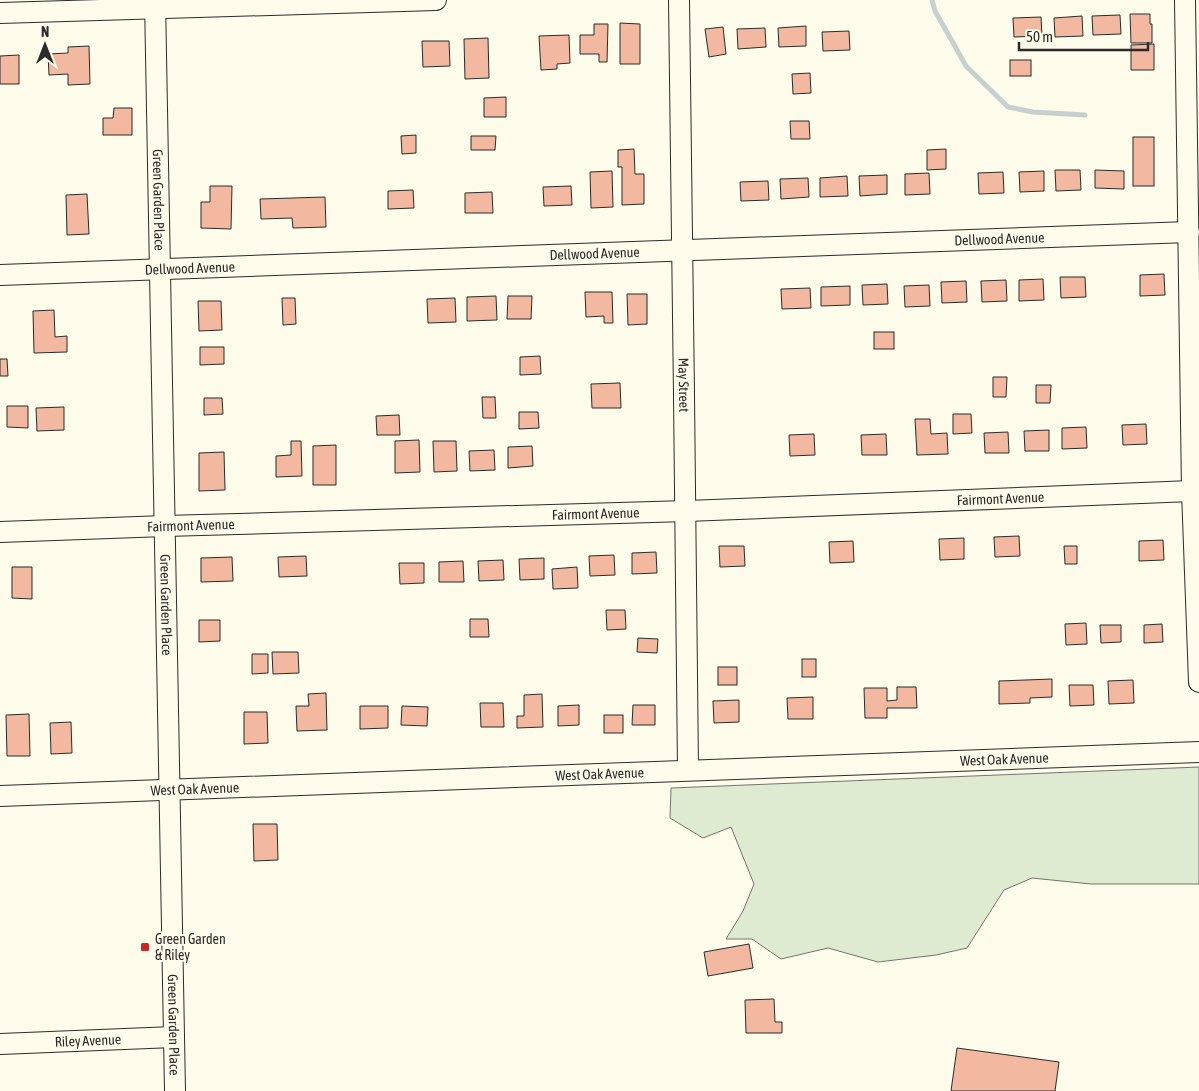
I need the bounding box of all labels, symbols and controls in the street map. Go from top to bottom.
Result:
north arrow [20,20,70,70]
scale bar [1019,20,1148,52]
text: N [41,24,49,40]
text: 50 m [1026,28,1053,45]
street label: Green Garden Place [150,149,168,251]
street label: Dellwood Avenue [954,229,1045,248]
street label: Dellwood Avenue [549,244,640,263]
street label: Dellwood Avenue [144,259,235,278]
street label: May Street [675,358,692,412]
street label: Fairmont Avenue [956,489,1044,508]
street label: Fairmont Avenue [552,504,640,523]
street label: Fairmont Avenue [147,516,235,535]
street label: Green Garden Place [157,554,175,656]
street label: West Oak Avenue [960,750,1049,769]
street label: West Oak Avenue [555,764,644,784]
street label: West Oak Avenue [150,779,239,798]
place label: Green Garden & Riley [155,931,226,963]
marker: Green Garden & Riley [139,941,151,953]
street label: Green Garden Place [165,974,183,1076]
street label: Riley Avenue [54,1031,121,1050]

